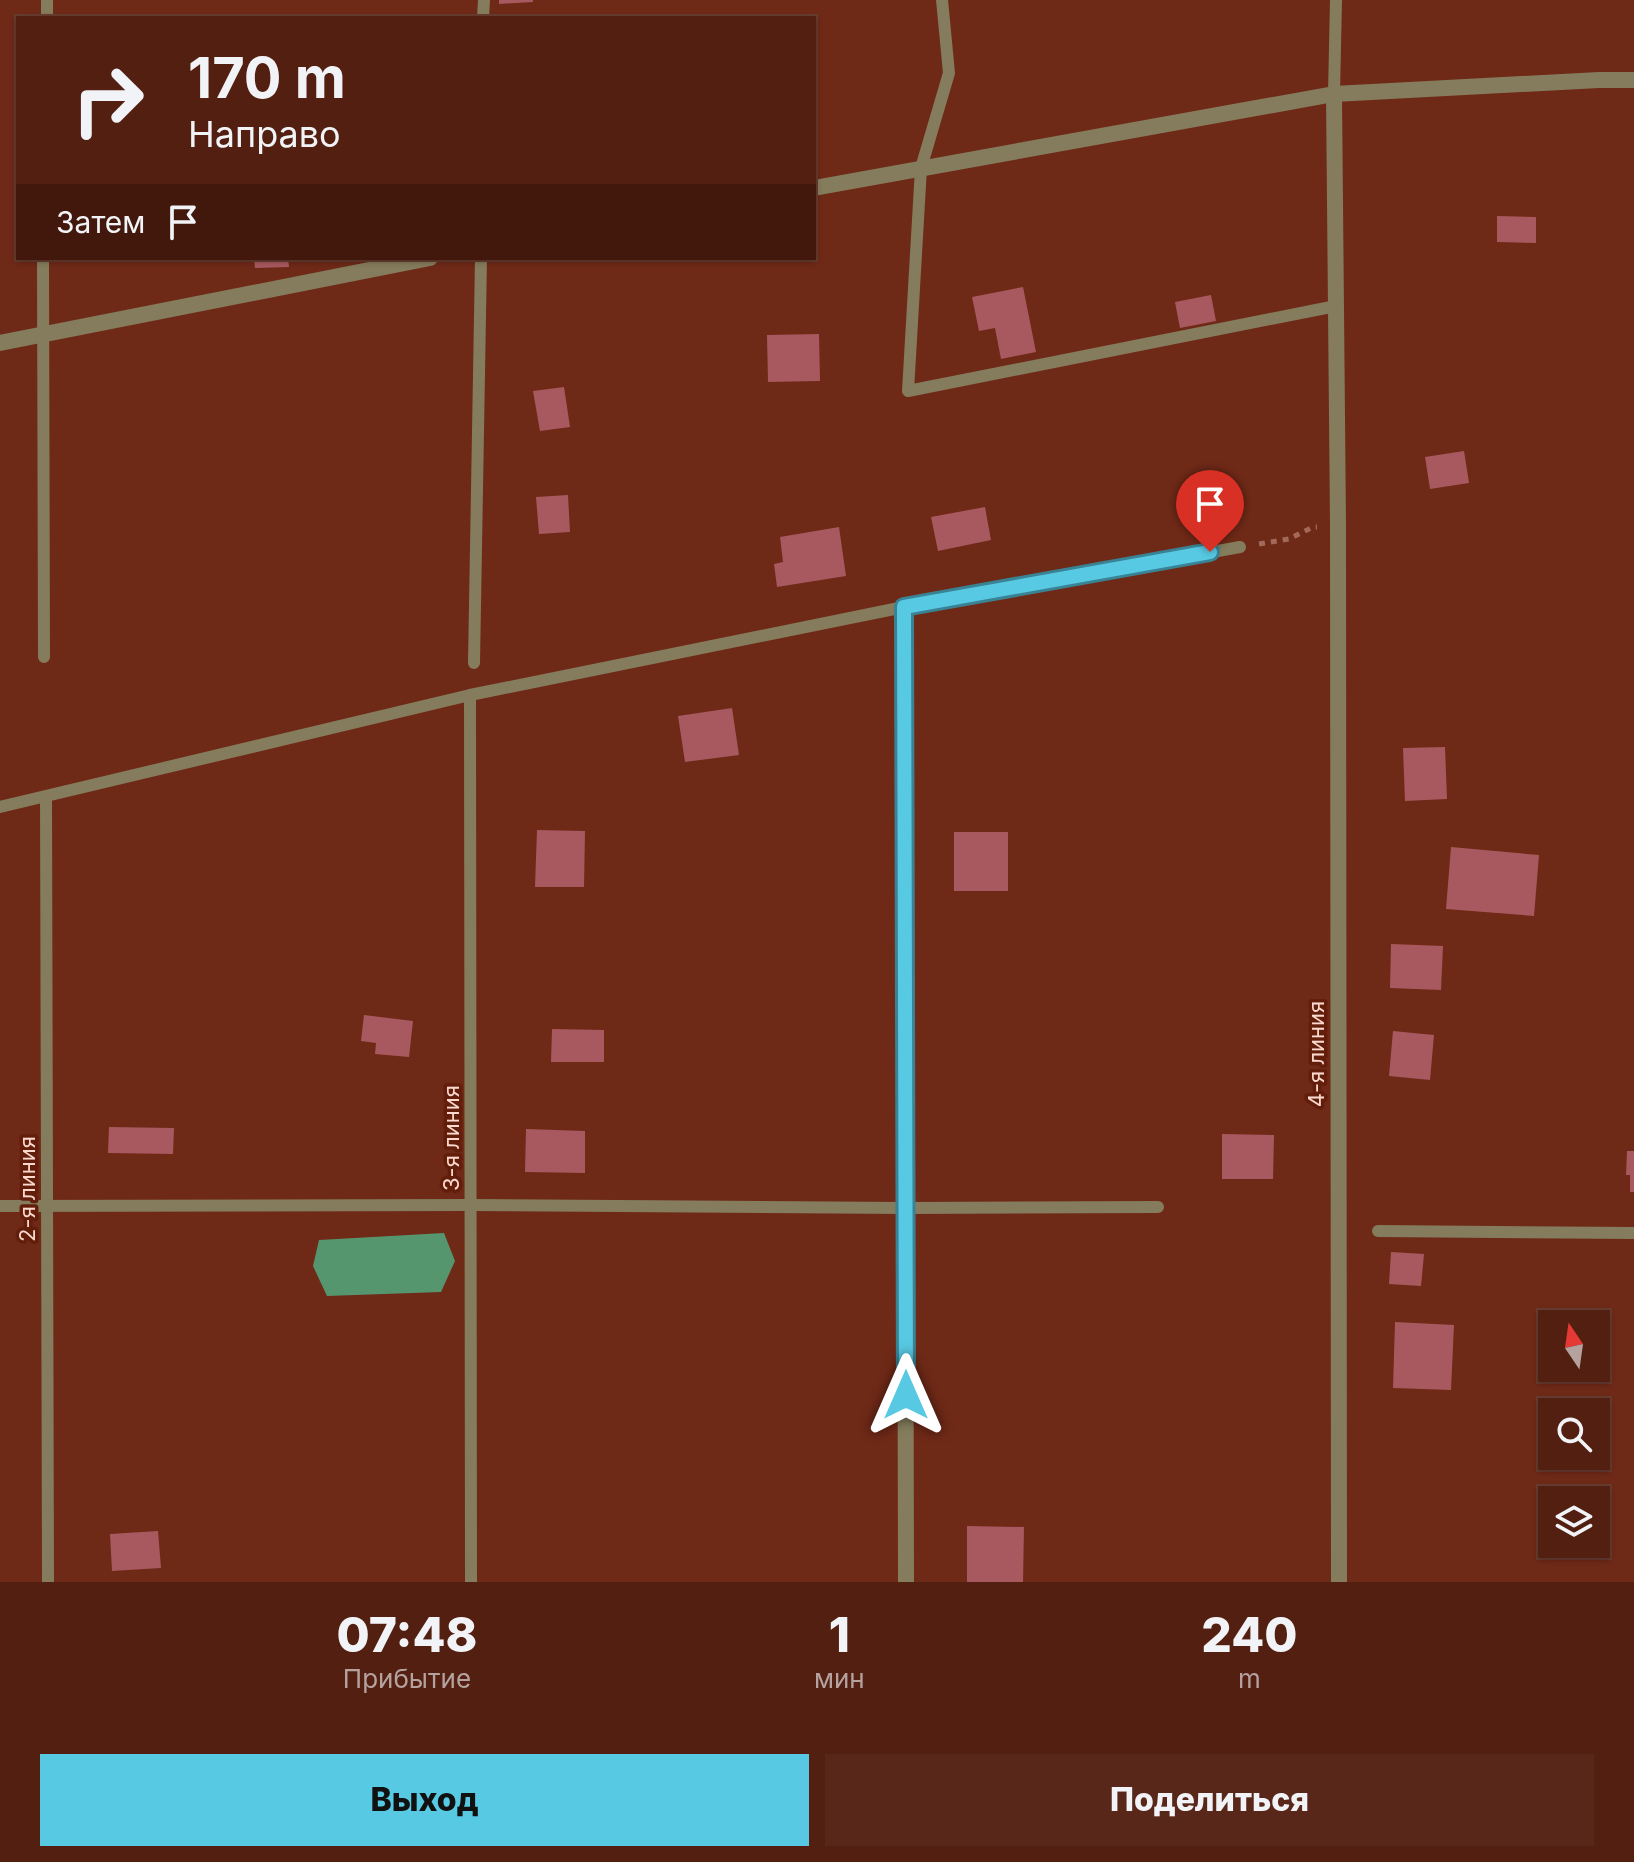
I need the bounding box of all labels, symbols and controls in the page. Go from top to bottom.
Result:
text: 170 m [188,44,346,112]
icon: right [56,48,160,152]
text: Направо [188,112,341,156]
icon: arrive [161,200,205,244]
text: Затем [56,204,145,240]
pin [1176,470,1244,552]
icon: arrive [1188,482,1232,526]
street label: 4-я линия [1303,1001,1329,1107]
street label: 3-я линия [438,1085,464,1191]
street label: 2-я линия [14,1136,40,1242]
north arrow [1538,1310,1610,1382]
map controls [1538,1310,1610,1558]
position arrow [864,1353,948,1437]
button: search [1538,1398,1610,1470]
button: layers [1538,1486,1610,1558]
text: 07:48 [337,1605,477,1664]
text: 1 [829,1605,850,1664]
text: 240 [1201,1605,1297,1664]
text: Прибытие [343,1663,471,1694]
text: мин [814,1663,865,1694]
text: m [1238,1663,1261,1694]
button: Выход [40,1754,809,1846]
button: Поделиться [825,1754,1594,1846]

